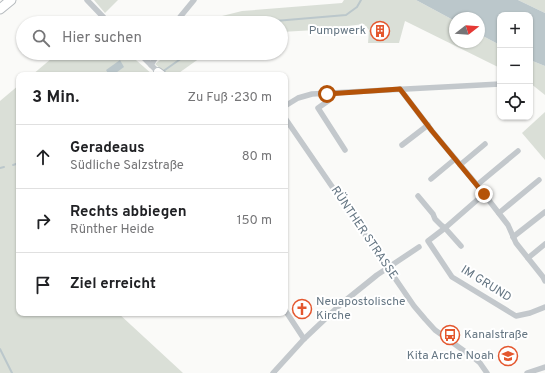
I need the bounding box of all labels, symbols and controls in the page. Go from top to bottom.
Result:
north arrow [449,12,485,48]
map controls [497,12,533,120]
button: + [497,12,533,48]
search box [16,16,288,60]
building icon: Pumpwerk [369,20,391,42]
place label: Pumpwerk [309,23,366,39]
icon: search [30,27,52,49]
text: Hier suchen [62,29,142,48]
button: − [497,48,533,84]
button: locate [497,84,533,120]
route start [318,85,336,103]
text: 3 Min. [32,87,79,109]
text: Zu Fuß · 230 m [188,90,272,106]
text: Geradeaus [70,139,145,158]
icon: ahead [32,146,54,168]
text: 80 m [242,149,272,165]
text: Südliche Salzstraße [70,158,184,174]
street label: RÜNTHER STRASSE [327,183,401,283]
route end [475,185,493,203]
text: Rechts abbiegen [70,203,187,222]
icon: right [32,210,54,232]
text: 150 m [237,213,272,229]
text: Rünther Heide [70,222,154,238]
street label: IM GRUND [458,262,514,306]
icon: arrive [32,274,54,296]
text: Ziel erreicht [70,275,156,294]
place label: Neuapostolische Kirche [316,294,406,324]
church icon: Neuapostolische Kirche [291,298,313,320]
bus stop icon: Kanalstraße [439,324,461,346]
place label: Kanalstraße [464,327,528,343]
school or university icon: Kita Arche Noah [497,345,519,367]
place label: Kita Arche Noah [407,348,494,364]

